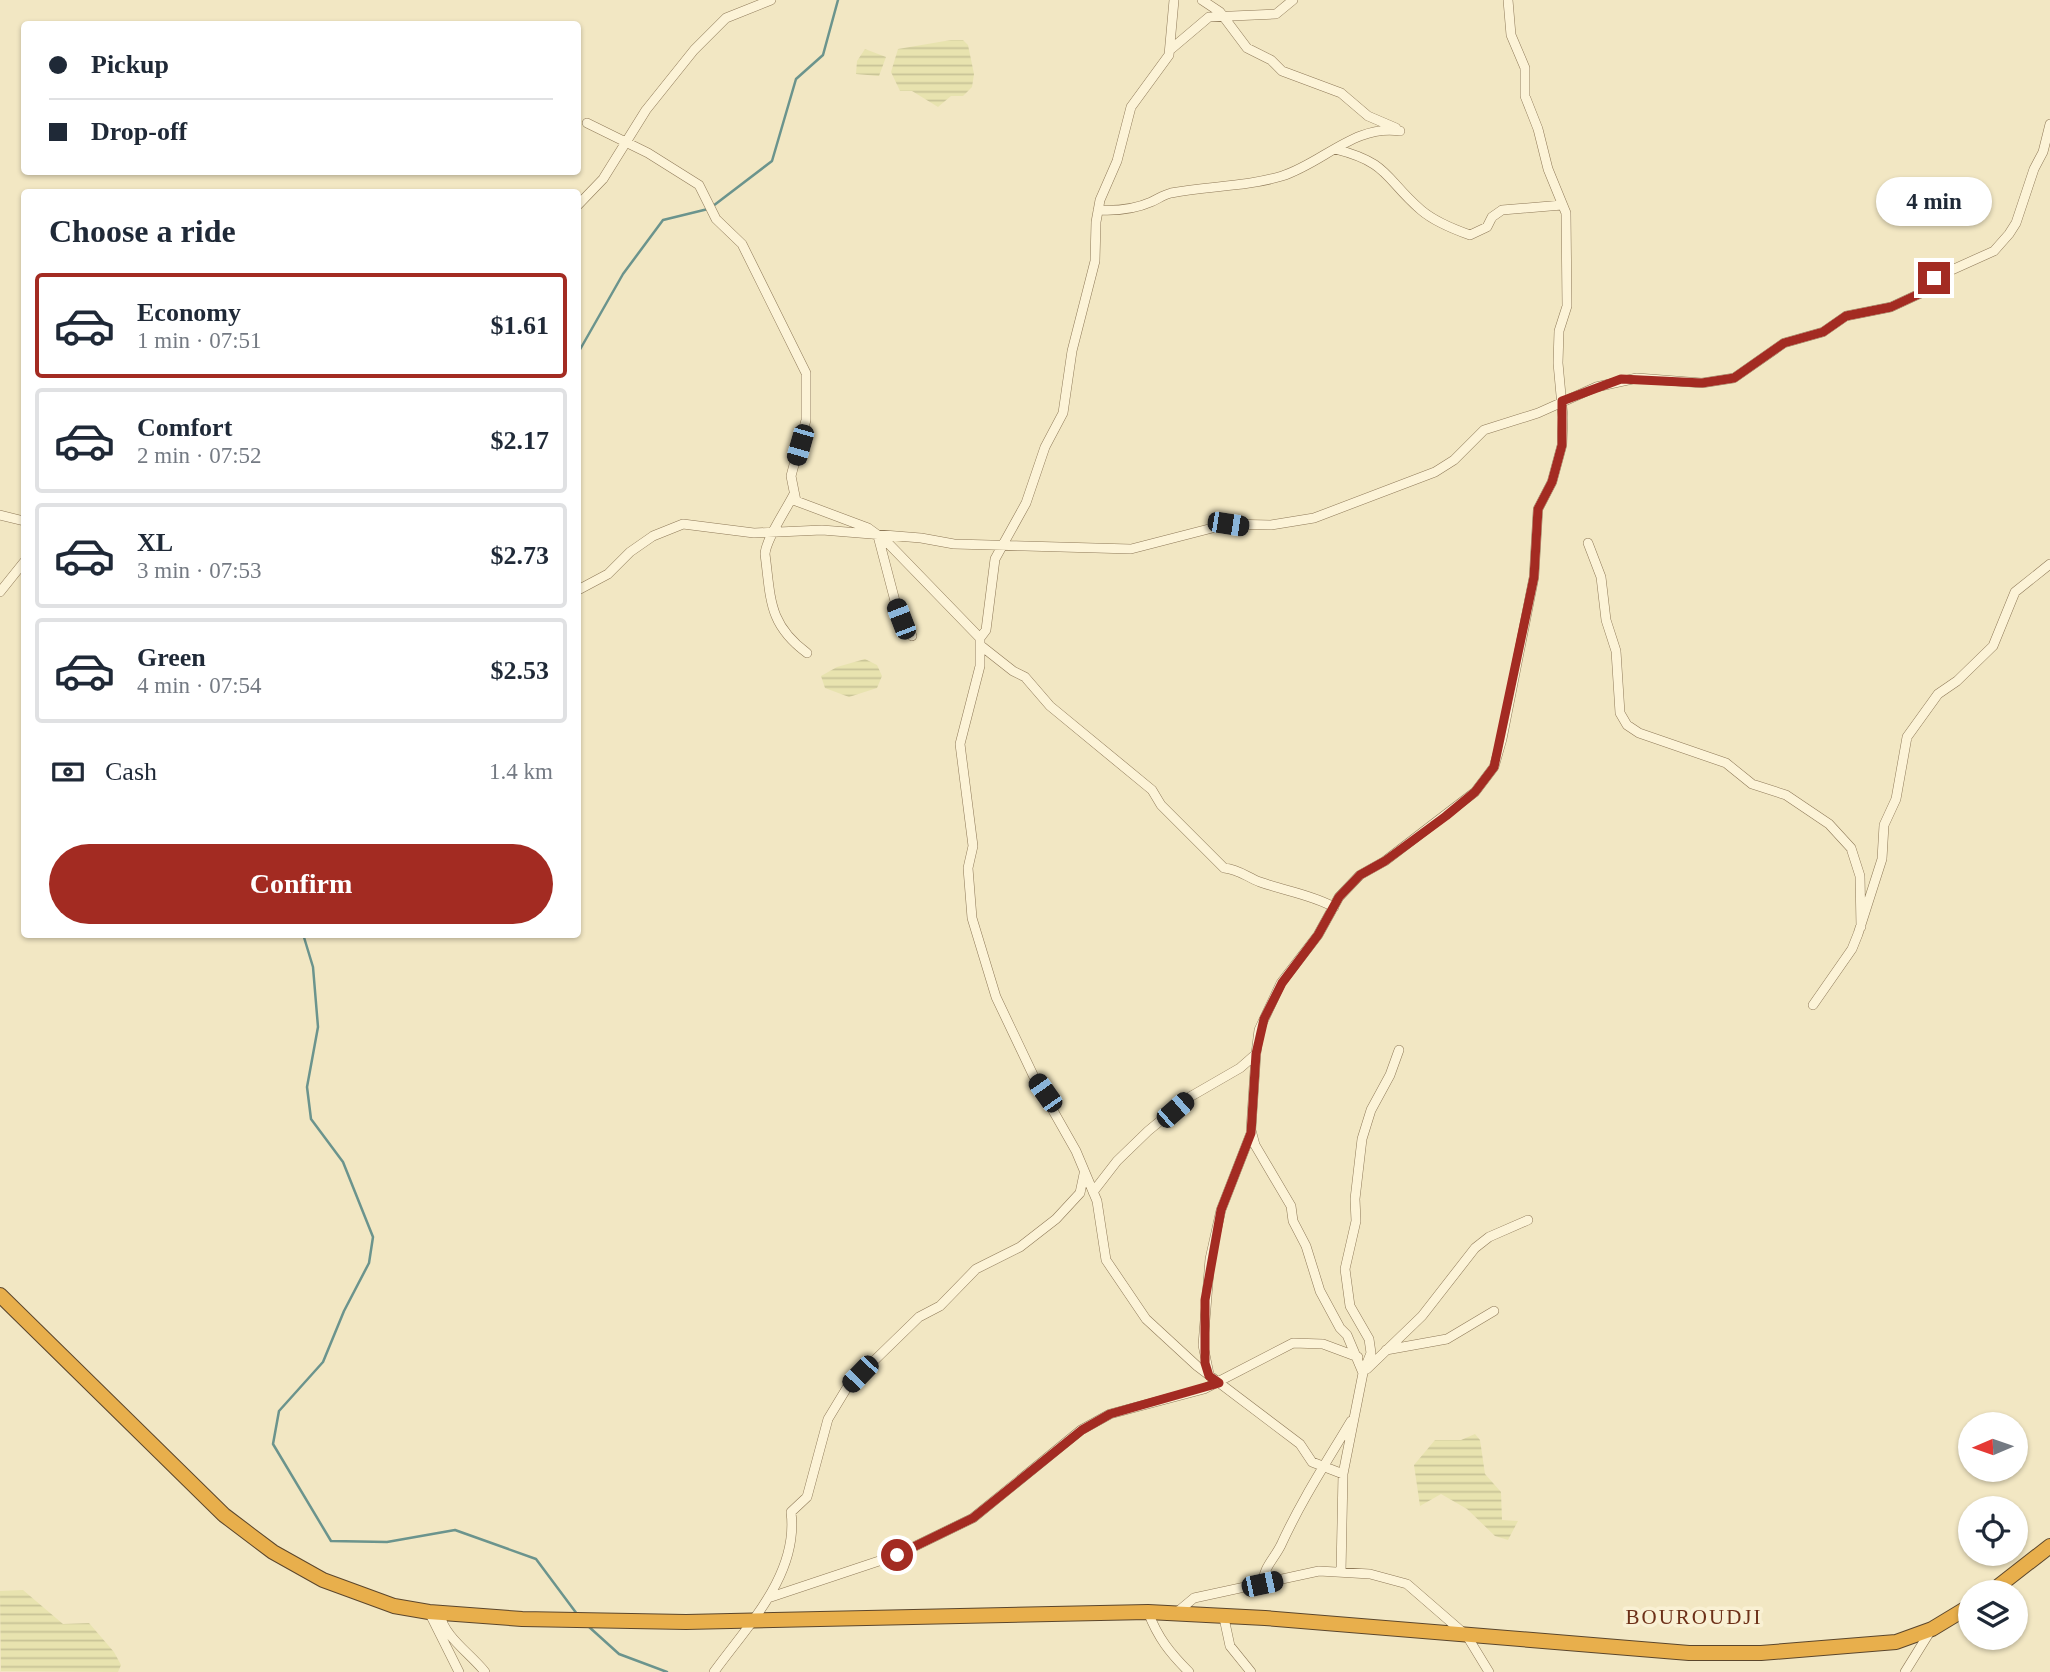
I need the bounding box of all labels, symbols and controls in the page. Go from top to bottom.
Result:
text: Pickup [91,50,169,79]
text: Drop-off [91,117,187,146]
callout: 4 min [1876,176,1992,226]
text: 4 min [1906,189,1962,214]
text: Choose a ride [49,213,236,249]
route end [1918,262,1950,294]
icon: car [53,294,116,357]
text: Economy [137,298,241,327]
text: $1.61 [491,311,549,340]
text: 1 min · 07:51 [137,328,262,353]
icon: car [53,409,116,472]
text: Comfort [137,413,232,442]
car [785,422,816,468]
text: $2.17 [491,426,549,455]
text: 2 min · 07:52 [137,443,262,468]
car [1206,510,1251,538]
icon: car [53,524,116,587]
text: XL [137,528,173,557]
text: $2.73 [491,541,549,570]
text: 3 min · 07:53 [137,558,262,583]
car [884,596,919,642]
icon: car [53,639,116,702]
text: Green [137,643,206,672]
text: $2.53 [491,656,549,685]
text: 4 min · 07:54 [137,673,262,698]
icon: cash [49,753,87,791]
text: Cash [105,757,157,786]
text: 1.4 km [489,759,553,784]
button: Confirm [49,844,553,924]
car [1025,1070,1066,1116]
car [1153,1088,1198,1132]
car [838,1352,883,1396]
north arrow [1958,1412,2028,1482]
map controls [1958,1412,2028,1650]
button: locate [1958,1496,2028,1566]
route start [881,1539,913,1571]
car [1240,1569,1285,1599]
button: layers [1958,1580,2028,1650]
district label: BOUROUDJI [1625,1605,1763,1629]

